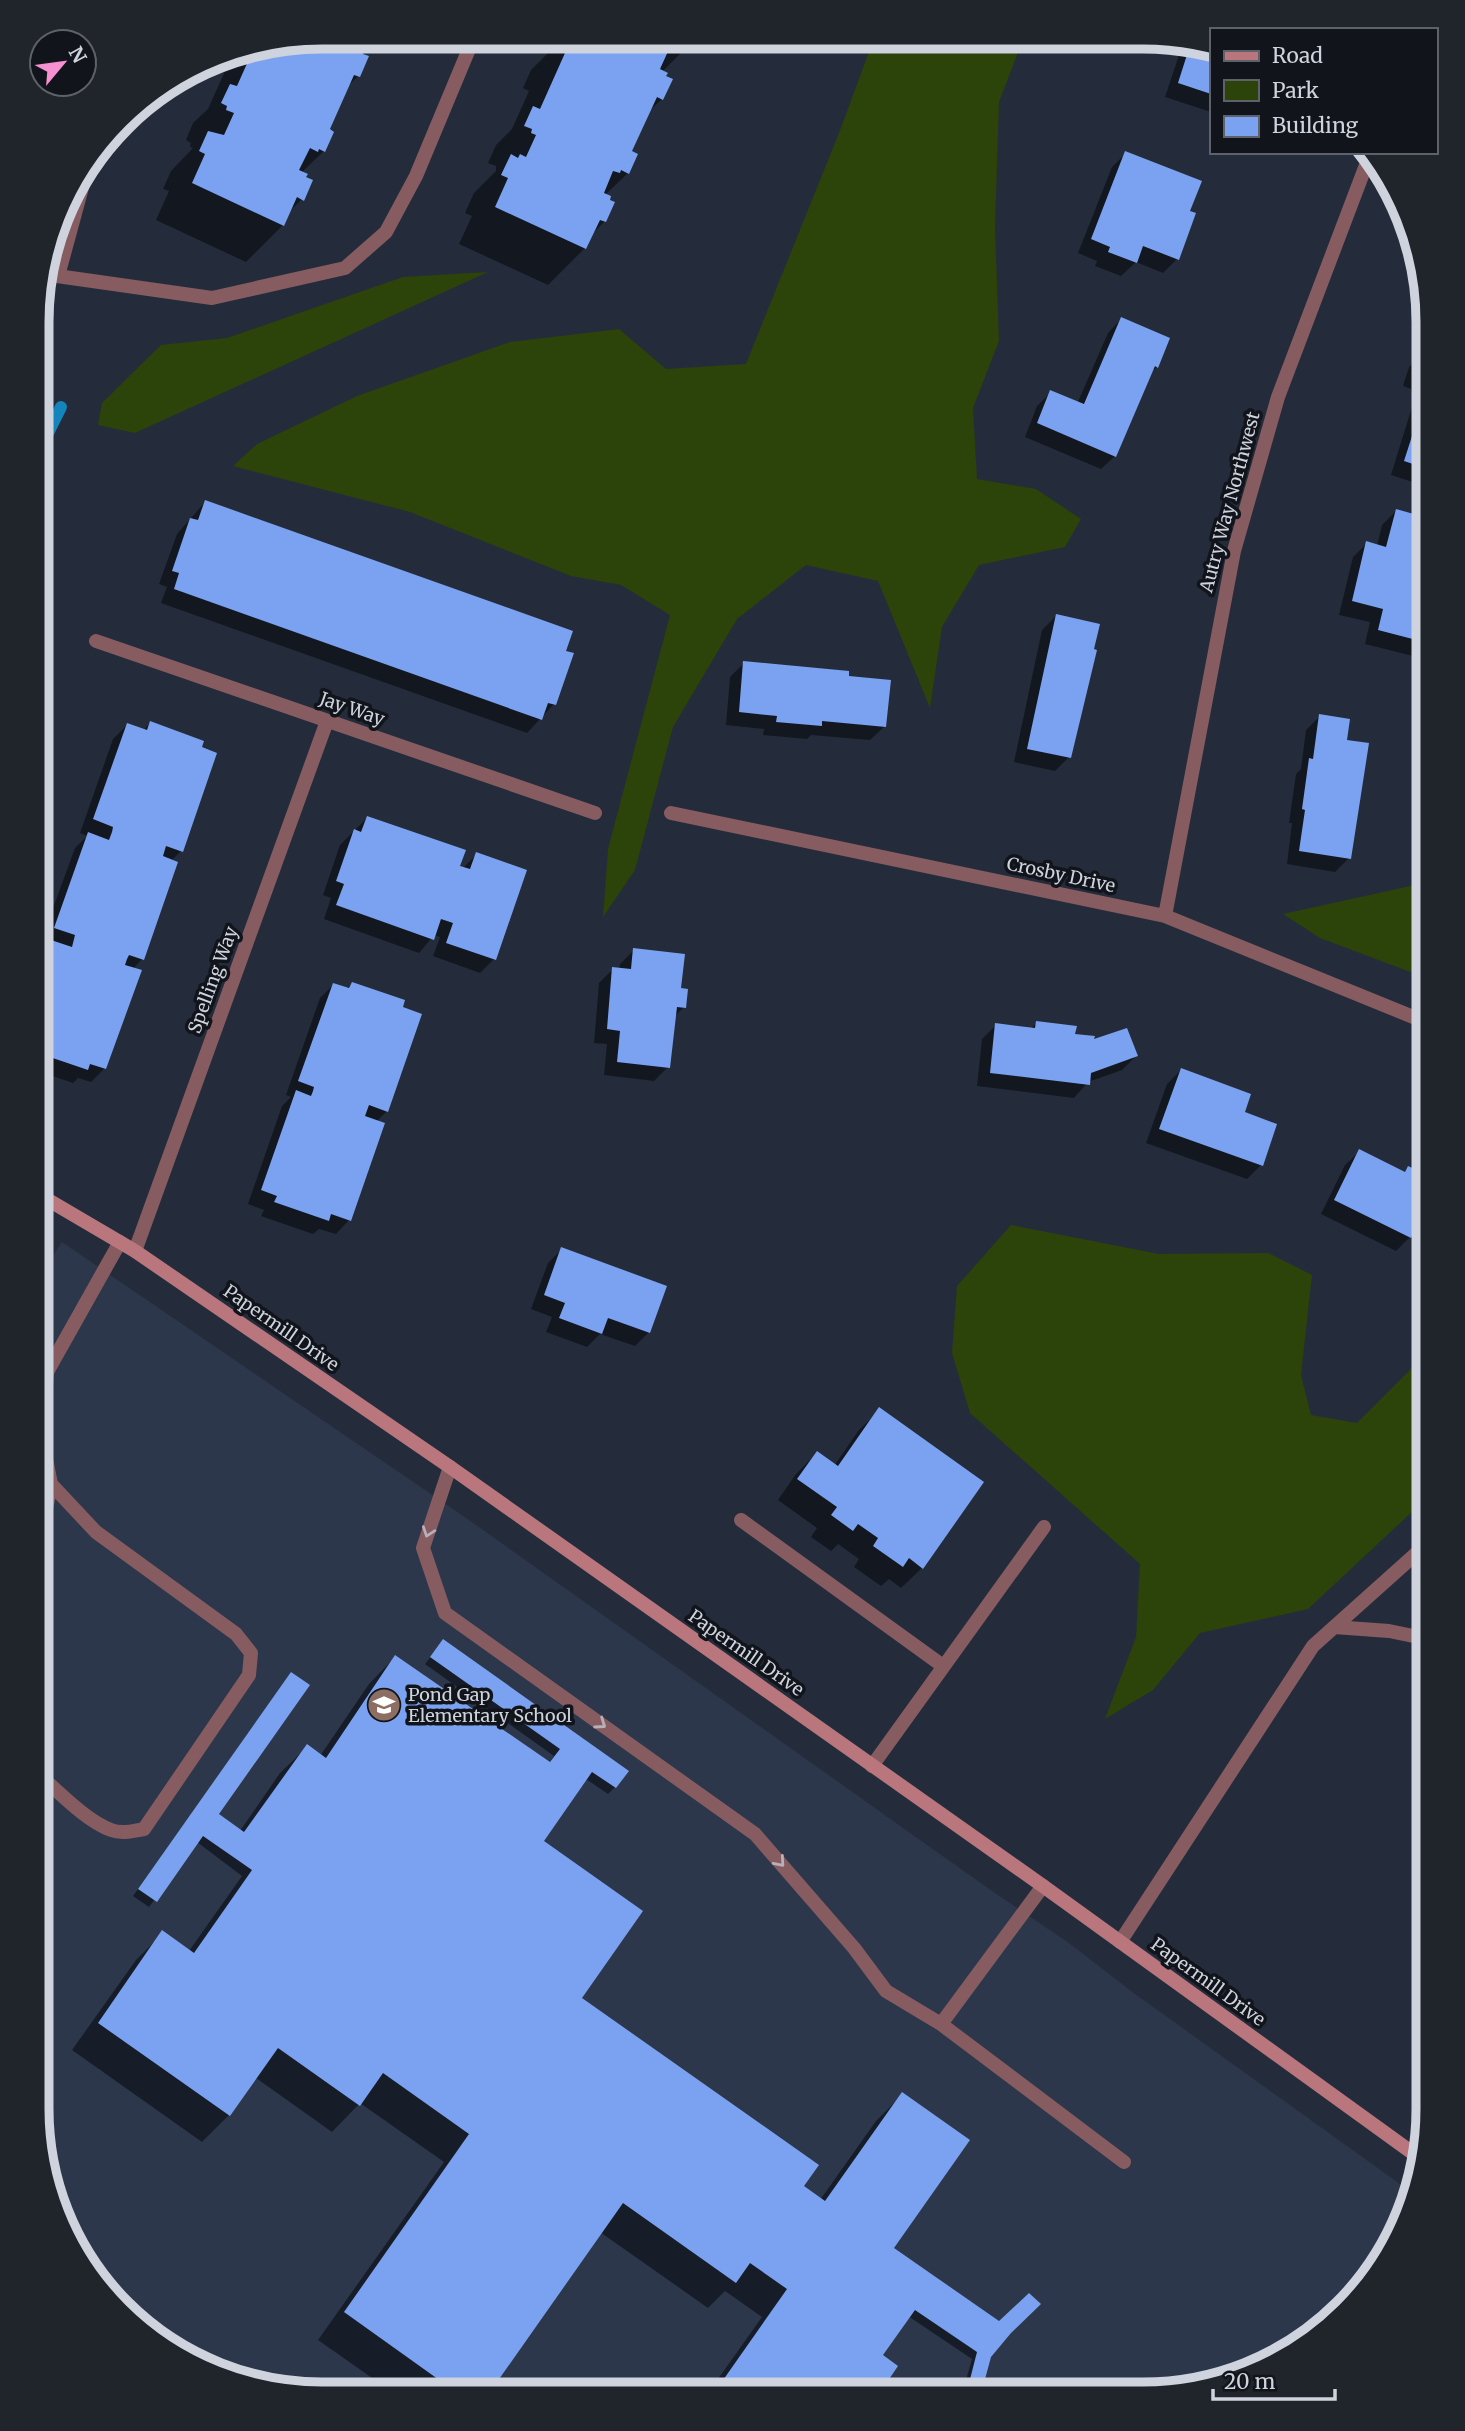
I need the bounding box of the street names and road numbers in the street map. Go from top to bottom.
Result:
street label: Autry Way Northwest [1194,409,1265,596]
street label: Jay Way [316,686,388,731]
street label: Crosby Drive [1005,852,1118,897]
street label: Spelling Way [183,923,243,1036]
street label: Papermill Drive [219,1279,343,1376]
street label: Papermill Drive [684,1604,808,1701]
street label: Papermill Drive [1147,1932,1270,2031]

